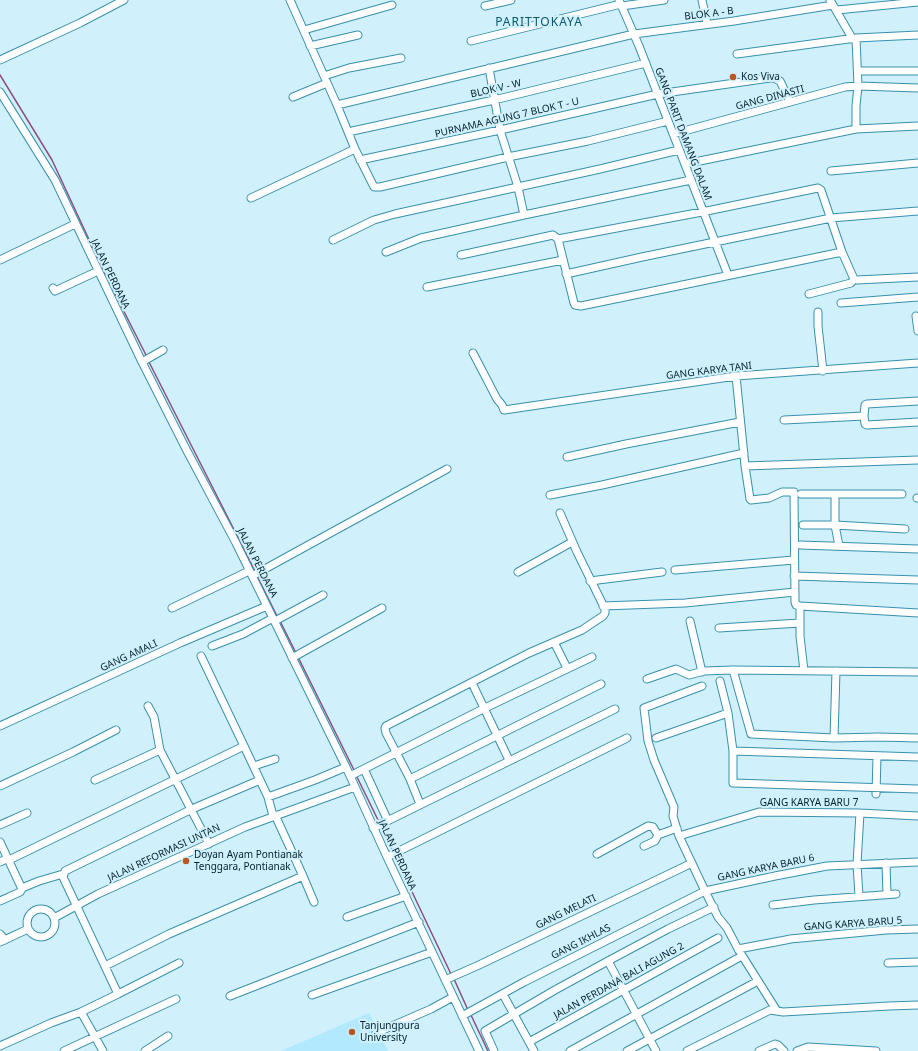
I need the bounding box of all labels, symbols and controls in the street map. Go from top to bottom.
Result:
street label: BLOK A - B [684,5,734,23]
district label: PARITTOKAYA [495,16,583,30]
street label: GANG PARIT DAMANG DALAM [652,66,714,202]
place label: Kos Viva [741,71,780,83]
marker: Kos Viva [728,72,738,82]
street label: BLOK V - W [469,77,523,101]
street label: GANG DINASTI [735,83,805,113]
street label: PURNAMA AGUNG 7 BLOK T - U [434,96,580,140]
street label: JALAN PERDANA [88,237,132,311]
street label: GANG KARYA TANI [665,360,753,382]
street label: JALAN PERDANA [234,526,280,600]
street label: GANG AMALI [99,638,159,674]
street label: GANG KARYA BARU 7 [760,797,858,809]
street label: JALAN PERDANA [375,818,419,892]
street label: JALAN REFORMASI UNTAN [106,822,222,884]
place label: Doyan Ayam Pontianak Tenggara, Pontianak [194,849,303,872]
street label: GANG KARYA BARU 6 [716,852,816,884]
marker: Doyan Ayam Pontianak Tenggara, Pontianak [181,856,191,866]
street label: GANG MELATI [534,892,598,932]
street label: GANG KARYA BARU 5 [803,915,903,933]
street label: GANG IKHLAS [549,922,613,962]
street label: JALAN PERDANA BALI AGUNG 2 [552,940,686,1022]
place label: Tanjungpura University [360,1020,420,1044]
marker: Tanjungpura University [347,1027,357,1037]

